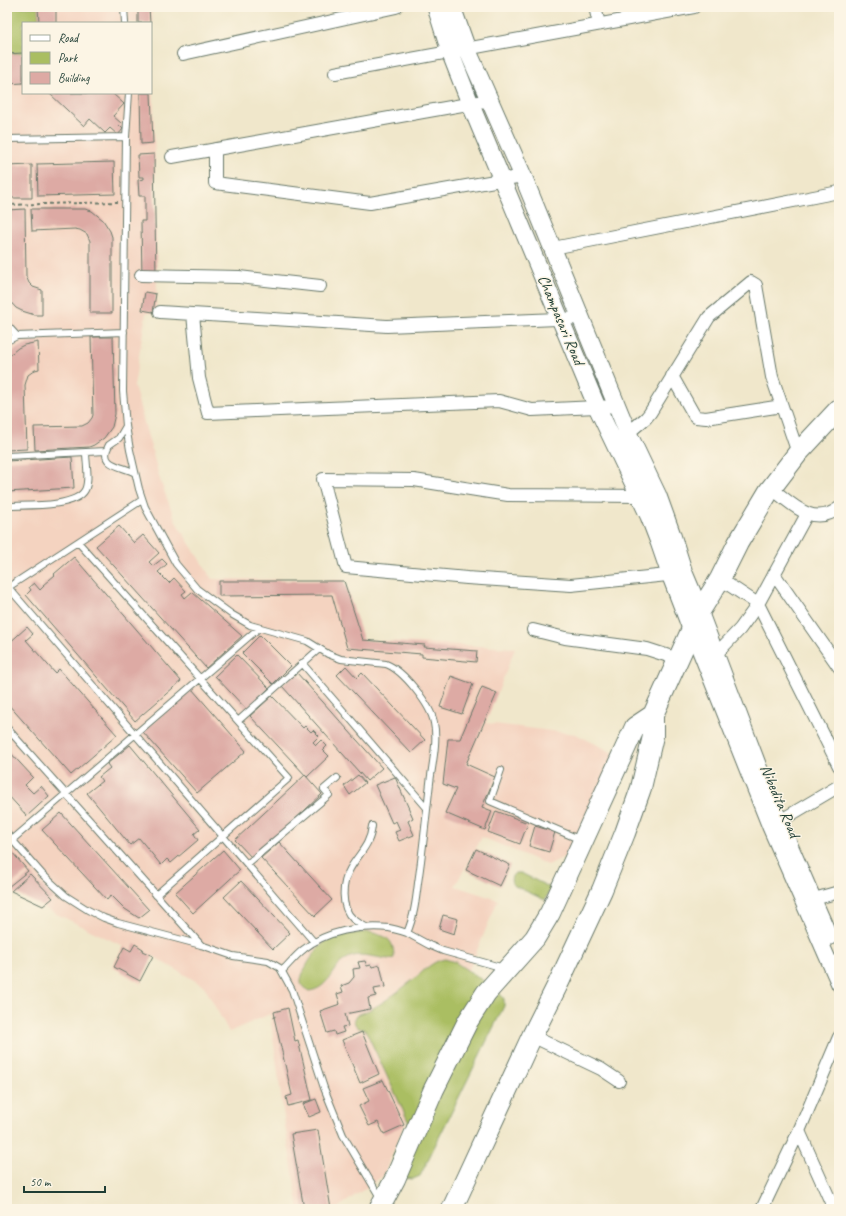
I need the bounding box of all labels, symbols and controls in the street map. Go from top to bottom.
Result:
legend [22,22,152,94]
text: Road [58,30,80,46]
text: Park [58,50,79,66]
text: Building [58,70,90,86]
street label: Champasari Road [533,272,590,370]
street label: Nibedita Road [756,761,805,843]
scale bar [24,1168,105,1194]
text: 50 m [30,1174,52,1190]

